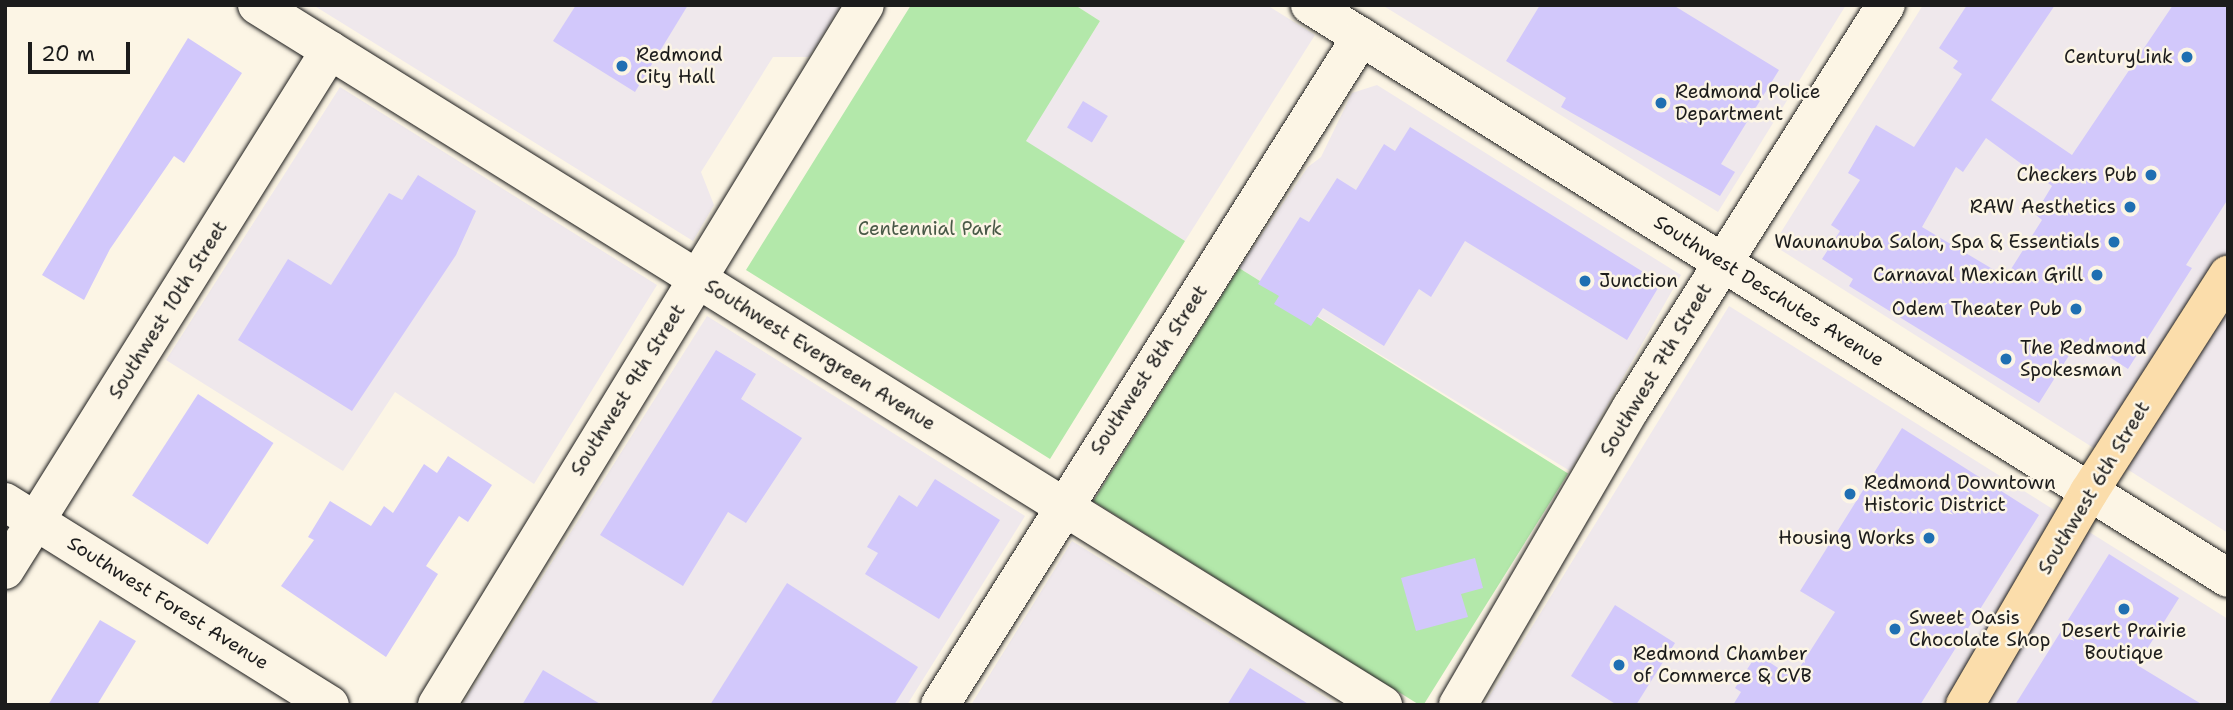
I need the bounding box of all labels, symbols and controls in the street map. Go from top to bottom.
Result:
scale bar [32,28,133,72]
text: 20 m [41,40,95,68]
place label: Redmond City Hall [636,44,723,88]
place label: CenturyLink [2064,46,2173,68]
marker: CenturyLink [2179,49,2195,65]
marker: Redmond City Hall [614,58,630,74]
place label: Redmond Police Department [1675,81,1821,125]
marker: Redmond Police Department [1653,95,1669,111]
place label: Checkers Pub [2017,164,2137,186]
marker: Checkers Pub [2143,167,2159,183]
place label: RAW Aesthetics [1970,196,2116,218]
marker: RAW Aesthetics [2122,199,2138,215]
street label: Southwest Deschutes Avenue [1650,210,1888,372]
street label: Southwest 10th Street [104,217,232,403]
park label: Centennial Park [858,218,1002,240]
place label: Waunanuba Salon, Spa & Essentials [1774,231,2100,253]
marker: Waunanuba Salon, Spa & Essentials [2106,234,2122,250]
place label: Carnaval Mexican Grill [1873,264,2083,286]
marker: Carnaval Mexican Grill [2089,267,2105,283]
place label: Junction [1599,270,1678,292]
marker: Junction [1577,273,1593,289]
street label: Southwest Evergreen Avenue [701,274,939,436]
street label: Southwest 7th Street [1595,279,1717,461]
street label: Southwest 8th Street [1086,281,1212,459]
place label: Odem Theater Pub [1892,298,2062,320]
street label: Southwest 9th Street [566,300,690,480]
marker: Odem Theater Pub [2068,301,2084,317]
place label: The Redmond Spokesman [2020,337,2146,381]
marker: The Redmond Spokesman [1998,351,2014,367]
street label: Southwest 6th Street [2033,397,2155,579]
place label: Redmond Downtown Historic District [1864,472,2056,516]
marker: Redmond Downtown Historic District [1842,486,1858,502]
place label: Housing Works [1778,527,1915,549]
marker: Housing Works [1921,530,1937,546]
street label: Southwest Forest Avenue [63,532,273,674]
marker: Desert Prairie Boutique [2116,601,2132,617]
place label: Sweet Oasis Chocolate Shop [1909,607,2051,651]
place label: Desert Prairie Boutique [2062,620,2186,664]
marker: Sweet Oasis Chocolate Shop [1887,621,1903,637]
place label: Redmond Chamber of Commerce & CVB [1633,643,1812,687]
marker: Redmond Chamber of Commerce & CVB [1611,657,1627,673]

